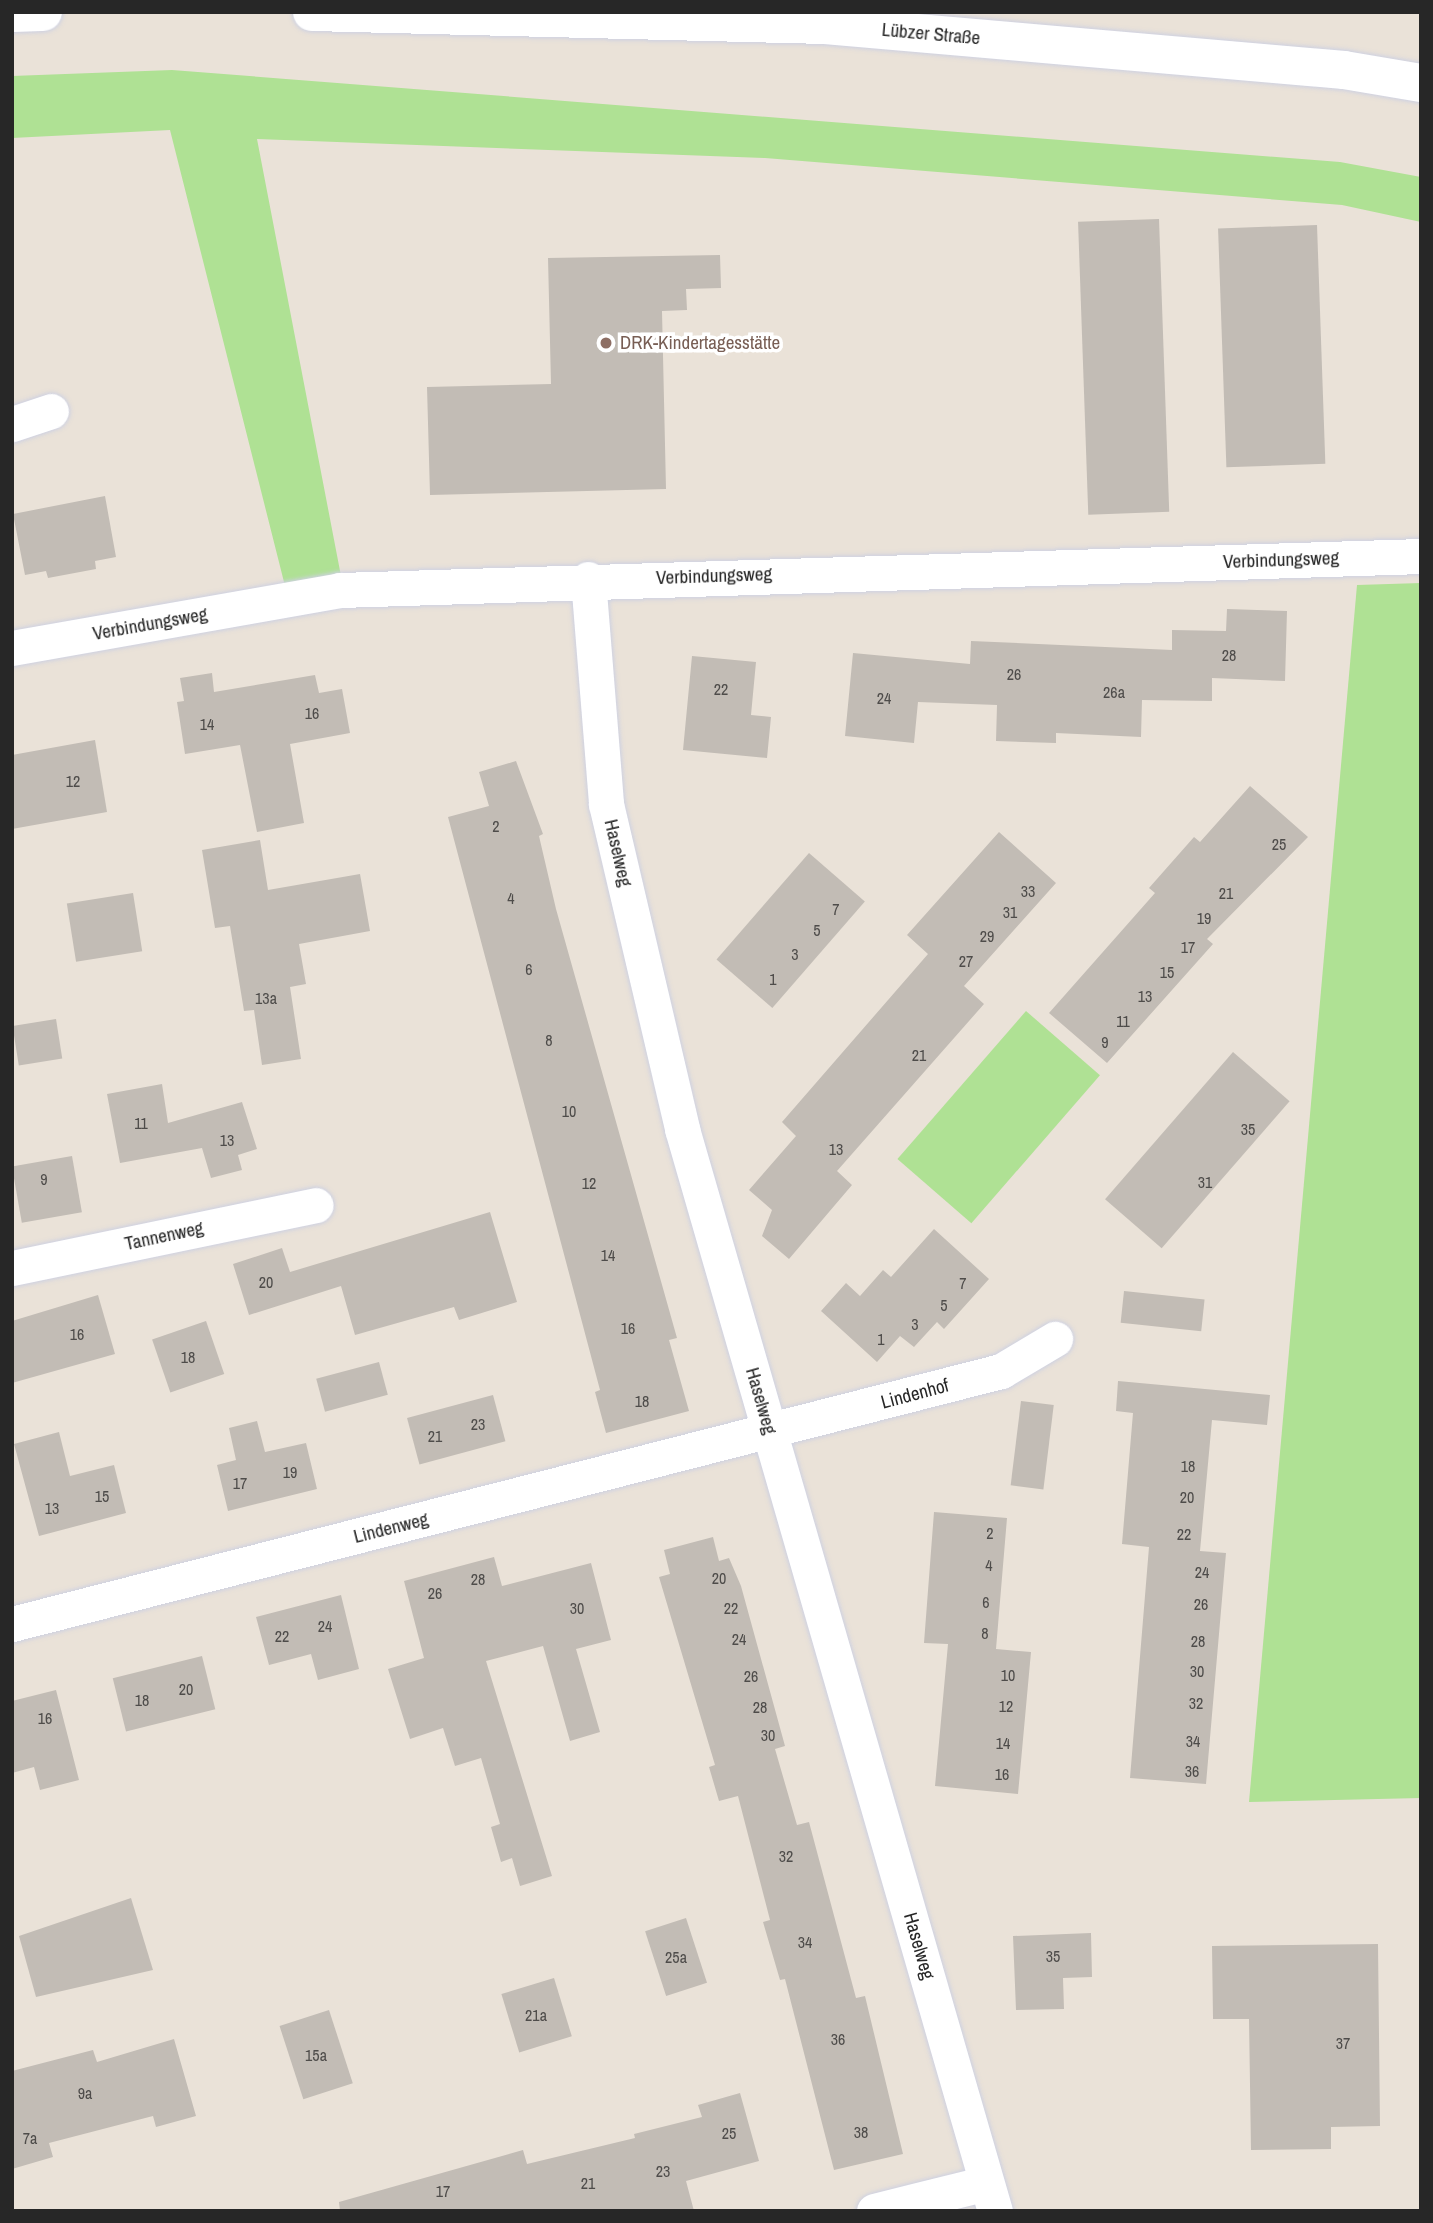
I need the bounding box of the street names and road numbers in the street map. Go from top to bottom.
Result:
street label: Lübzer Straße [881,18,981,50]
street label: Verbindungsweg [1223,547,1339,573]
street label: Verbindungsweg [656,563,772,589]
street label: Verbindungsweg [91,603,209,645]
street label: Haselweg [599,817,637,889]
street label: Tannenweg [123,1217,205,1255]
street label: Haselweg [741,1365,781,1437]
street label: Lindenhof [879,1374,951,1414]
street label: Lindenweg [351,1508,431,1548]
street label: Haselweg [899,1910,939,1982]

